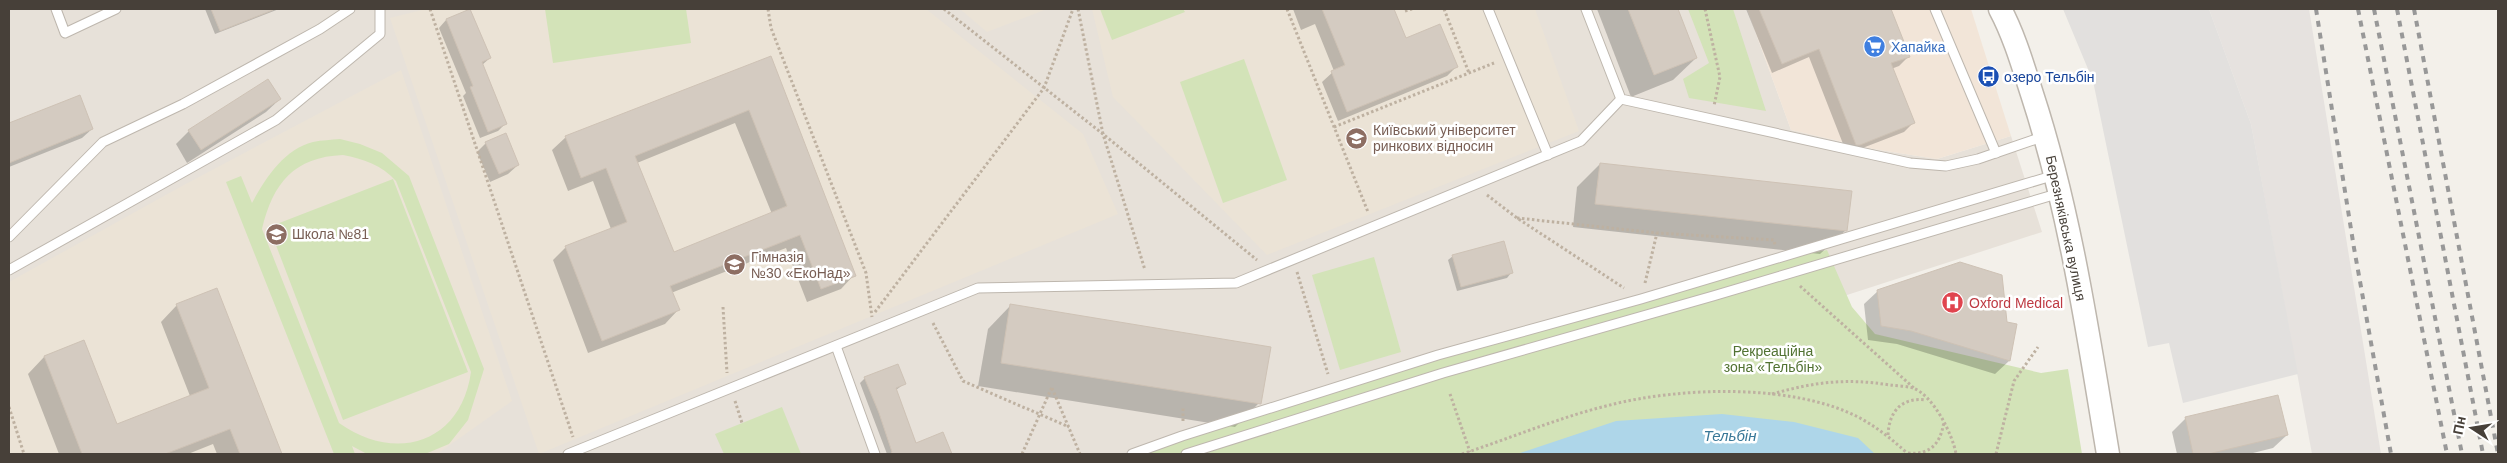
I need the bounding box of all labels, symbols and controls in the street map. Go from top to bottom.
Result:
supermarket icon: Хапайка [1863,35,1887,59]
place label: Хапайка [1891,39,1946,55]
bus stop icon: озеро Тельбін [1976,65,2000,89]
place label: озеро Тельбін [2004,69,2095,85]
place label: Київський університет ринкових відносин [1373,122,1516,154]
school or university icon: Київський університет ринкових відносин [1345,126,1369,150]
street label: Березняківська вулиця [2043,154,2089,302]
school or university icon: Школа №81 [264,222,288,246]
place label: Школа №81 [292,226,369,242]
place label: Гімназія №30 «ЕкоНад» [751,249,851,281]
school or university icon: Гімназія №30 «ЕкоНад» [723,253,747,277]
hospital icon: Oxford Medical [1941,291,1965,315]
place label: Oxford Medical [1969,295,2063,311]
park label: Рекреаційна зона «Тельбін» [1724,343,1822,375]
north arrow [2447,403,2497,453]
text: Пн [2450,415,2469,436]
water label: Тельбін [1704,427,1756,444]

